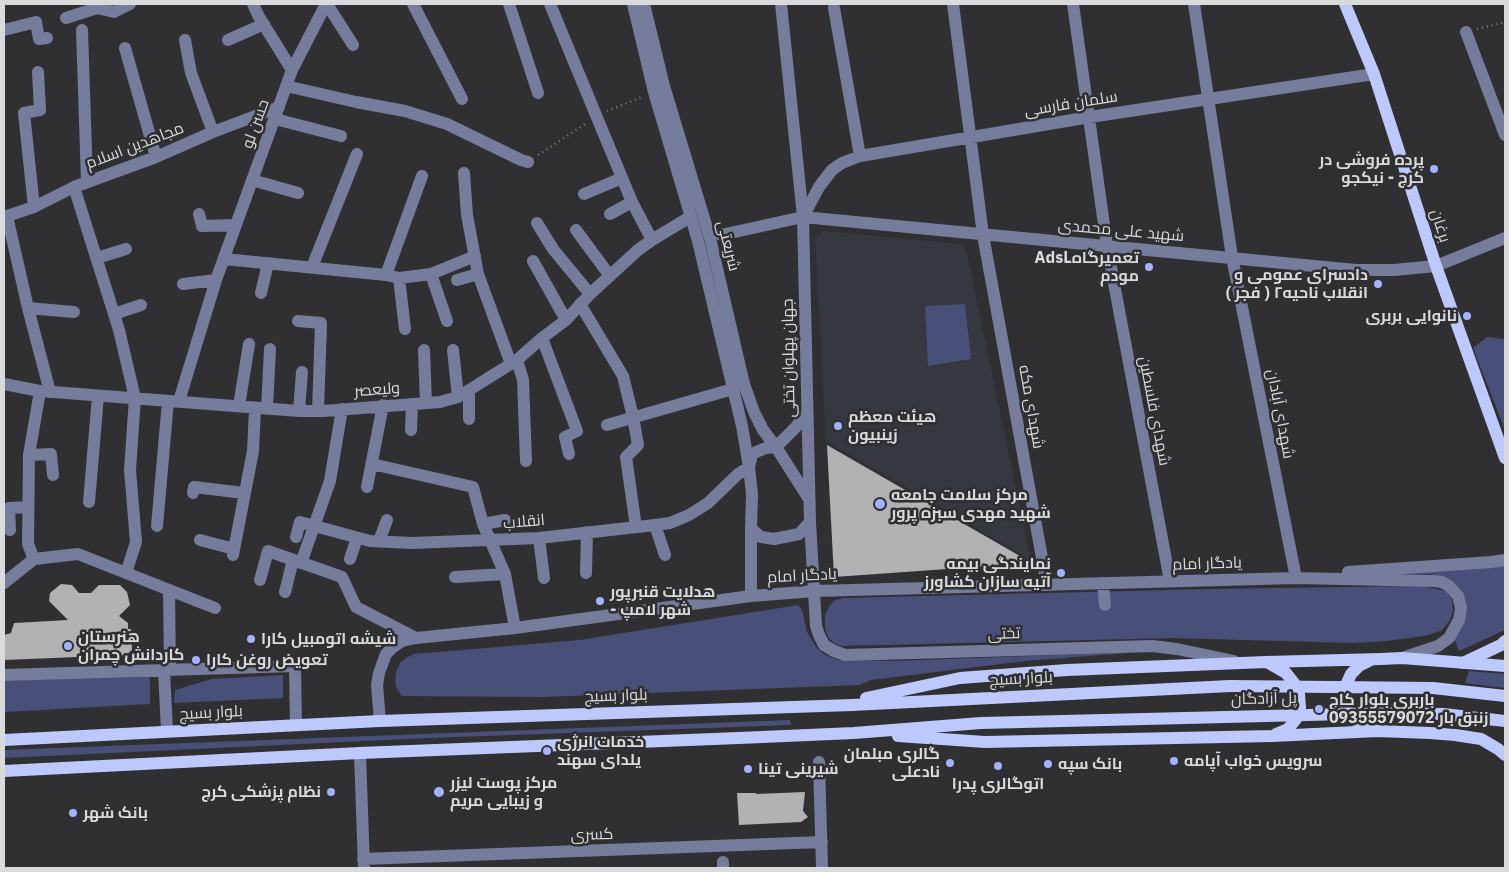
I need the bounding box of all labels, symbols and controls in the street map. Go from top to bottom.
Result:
street label: سلمان فارسی [1023,87,1119,121]
street label: حسن لو [238,97,274,151]
street label: مجاهدین اسلام [83,118,187,174]
place label: پرده فروشی در کرج - نیکجو [1319,150,1424,188]
marker: پرده فروشی در کرج - نیکجو [1428,163,1440,175]
street label: برغان [1426,207,1454,245]
street label: شهید علی محمدی [1057,216,1185,246]
street label: شریعتی [713,219,743,273]
place label: AdsLتعمیرگاه مودم [1035,248,1139,286]
marker: AdsLتعمیرگاه مودم [1143,261,1155,273]
place label: دادسرای عمومی و انقلاب ناحیه۲ ( فجر ) [1226,265,1368,303]
marker: دادسرای عمومی و انقلاب ناحیه۲ ( فجر ) [1372,278,1384,290]
street label: جهان پهلوان تختی [778,298,800,418]
place label: نانوایی بربری [1365,306,1457,326]
marker: نانوایی بربری [1461,310,1473,322]
street label: شهدای فلسطین [1134,355,1174,467]
street label: شهدای مکه [1014,364,1048,450]
street label: شهدای آبادان [1262,368,1298,460]
street label: ولیعصر [353,379,401,401]
place label: هیئت معظم زینبیون [848,407,936,445]
marker: هیئت معظم زینبیون [832,420,844,432]
place label: مرکز سلامت جامعه شهید مهدی سبزه پرور [891,485,1051,523]
marker: مرکز سلامت جامعه شهید مهدی سبزه پرور [873,497,887,511]
street label: انقلاب [502,511,546,533]
street label: یادگار امام [1172,553,1242,575]
place label: نمایندگی بیمه آتیه سازان کشاورز [924,554,1051,592]
street label: یادگار امام [767,565,837,587]
marker: نمایندگی بیمه آتیه سازان کشاورز [1055,567,1067,579]
place label: هدلایت قنبرپور - شهر لامپ [610,582,715,620]
marker: هدلایت قنبرپور - شهر لامپ [594,595,606,607]
street label: تختی [987,624,1021,644]
place label: هنرستان کاردانش چمران [78,627,184,665]
place label: شیشه اتومبیل کارا [261,629,396,649]
marker: شیشه اتومبیل کارا [245,633,257,645]
marker: هنرستان کاردانش چمران [62,640,74,652]
place label: تعویض روغن کارا [206,650,328,670]
marker: تعویض روغن کارا [190,654,202,666]
street label: بلوار بسیج [989,668,1053,690]
street label: بلوار بسیج [584,685,648,707]
street label: پل آزادگان [1231,689,1297,709]
place label: باربری بلوار کاج زنبق بار 09355579072 [1329,690,1489,728]
street label: بلوار بسیج [179,702,243,724]
marker: باربری بلوار کاج زنبق بار 09355579072 [1313,703,1325,715]
place label: خدمات انرژی یلدای سهند [557,732,644,770]
place label: گالری مبلمان نادعلی [844,744,940,782]
marker: خدمات انرژی یلدای سهند [541,745,553,757]
place label: سرویس خواب آپامه [1184,751,1322,771]
place label: بانک سپه [1058,754,1122,774]
marker: سرویس خواب آپامه [1168,755,1180,767]
marker: گالری مبلمان نادعلی [944,757,956,769]
marker: بانک سپه [1042,758,1054,770]
place label: شیرینی تینا [758,759,838,779]
marker: اتوگالری پدرا [992,760,1004,772]
marker: شیرینی تینا [742,763,754,775]
place label: مرکز پوست لیزر و زیبایی مریم [450,773,557,811]
place label: اتوگالری پدرا [952,774,1044,794]
place label: نظام پزشکی کرج [201,782,321,802]
marker: مرکز پوست لیزر و زیبایی مریم [432,785,446,799]
marker: نظام پزشکی کرج [325,786,337,798]
place label: بانک شهر [83,803,148,823]
marker: بانک شهر [67,807,79,819]
street label: کسری [570,825,614,845]

